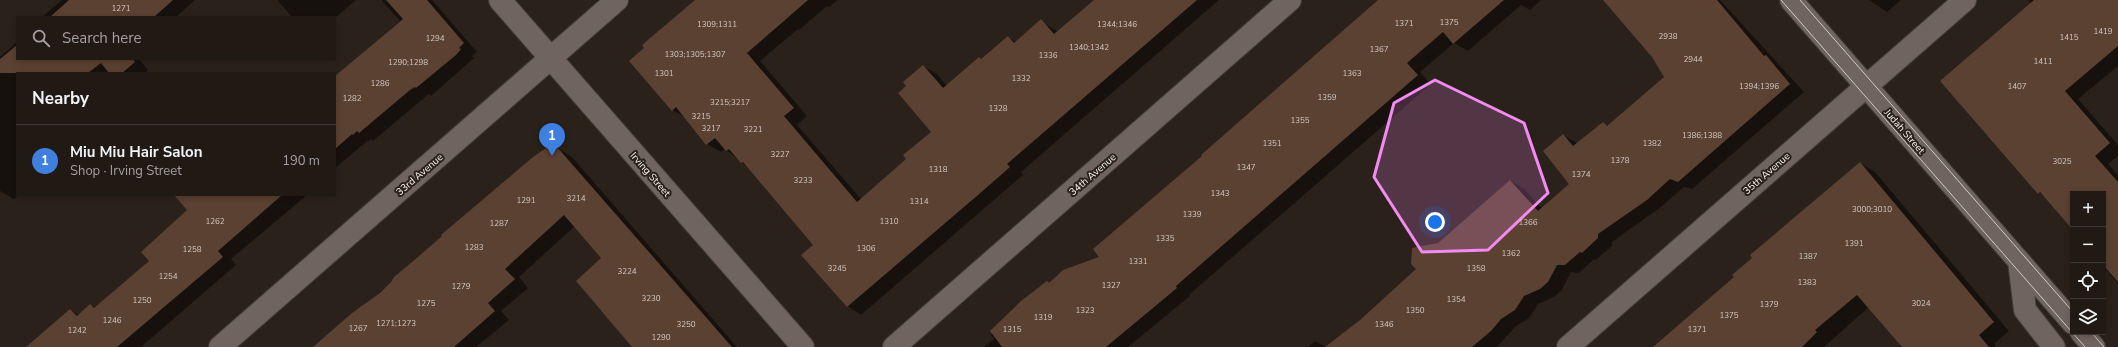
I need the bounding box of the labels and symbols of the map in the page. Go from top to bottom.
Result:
house number: 1271 [111,3,131,14]
house number: 1375 [1439,17,1459,28]
house number: 1371 [1394,18,1414,29]
house number: 1309;1311 [697,19,737,30]
house number: 1344;1346 [1097,19,1137,30]
house number: 1419 [2093,26,2113,37]
house number: 2938 [1658,31,1678,42]
house number: 1415 [2059,32,2079,43]
house number: 1294 [425,33,445,44]
house number: 1340;1342 [1069,42,1109,53]
house number: 1367 [1369,44,1389,55]
house number: 1303;1305;1307 [664,49,726,60]
house number: 1336 [1038,50,1058,61]
house number: 2944 [1683,54,1703,65]
house number: 1411 [2033,56,2053,67]
house number: 1290;1298 [388,57,428,68]
house number: 1301 [654,68,674,79]
house number: 1363 [1342,68,1362,79]
house number: 1332 [1011,73,1031,84]
house number: 1286 [370,78,390,89]
house number: 1394;1396 [1739,81,1779,92]
house number: 1407 [2007,81,2027,92]
house number: 1359 [1317,92,1337,103]
house number: 1282 [342,93,362,104]
house number: 3215;3217 [710,97,750,108]
house number: 1328 [988,103,1008,114]
street label: Judah Street [1880,105,1928,158]
house number: 3215 [691,111,711,122]
house number: 1355 [1290,115,1310,126]
pin: 1 [539,123,565,156]
house number: 3217 [701,123,721,134]
house number: 3221 [743,124,763,135]
house number: 1386;1388 [1682,130,1722,141]
house number: 1351 [1262,138,1282,149]
house number: 1382 [1642,138,1662,149]
street label: Irving Street [627,149,674,200]
house number: 3227 [770,149,790,160]
street label: 33rd Avenue [393,150,446,199]
street label: 35th Avenue [1740,150,1793,198]
street label: 34th Avenue [1066,151,1119,199]
house number: 1378 [1610,155,1630,166]
house number: 3025 [2052,156,2072,167]
house number: 1347 [1236,162,1256,173]
house number: 1318 [928,164,948,175]
house number: 1374 [1571,169,1591,180]
house number: 3233 [793,175,813,186]
house number: 1343 [1210,188,1230,199]
house number: 3214 [566,193,586,204]
house number: 1291 [516,195,536,206]
house number: 1314 [909,196,929,207]
house number: 3000;3010 [1852,204,1892,215]
house number: 1339 [1182,209,1202,220]
your location [1425,212,1445,232]
house number: 1262 [205,216,225,227]
house number: 1310 [879,216,899,227]
house number: 1366 [1518,217,1538,228]
house number: 1287 [489,218,509,229]
house number: 1335 [1155,233,1175,244]
house number: 1391 [1844,238,1864,249]
house number: 1283 [464,242,484,253]
house number: 1306 [856,243,876,254]
house number: 1258 [182,244,202,255]
house number: 1362 [1501,248,1521,259]
house number: 1387 [1798,251,1818,262]
house number: 1331 [1128,256,1148,267]
house number: 3245 [827,263,847,274]
house number: 1358 [1466,263,1486,274]
house number: 3224 [617,266,637,277]
house number: 1254 [158,271,178,282]
house number: 1383 [1797,277,1817,288]
house number: 1327 [1101,280,1121,291]
house number: 1279 [451,281,471,292]
house number: 3230 [641,293,661,304]
house number: 1354 [1446,294,1466,305]
house number: 1250 [132,295,152,306]
house number: 1275 [416,298,436,309]
house number: 3024 [1911,298,1931,309]
house number: 1379 [1759,299,1779,310]
house number: 1323 [1075,305,1095,316]
house number: 1350 [1405,305,1425,316]
house number: 1375 [1719,310,1739,321]
house number: 1319 [1033,312,1053,323]
house number: 1246 [102,315,122,326]
house number: 1271;1273 [376,318,416,329]
house number: 3250 [676,319,696,330]
house number: 1346 [1374,319,1394,330]
house number: 1267 [348,323,368,334]
house number: 1315 [1002,324,1022,335]
house number: 1371 [1687,324,1707,335]
house number: 1242 [67,325,87,336]
house number: 1290 [651,332,671,343]

